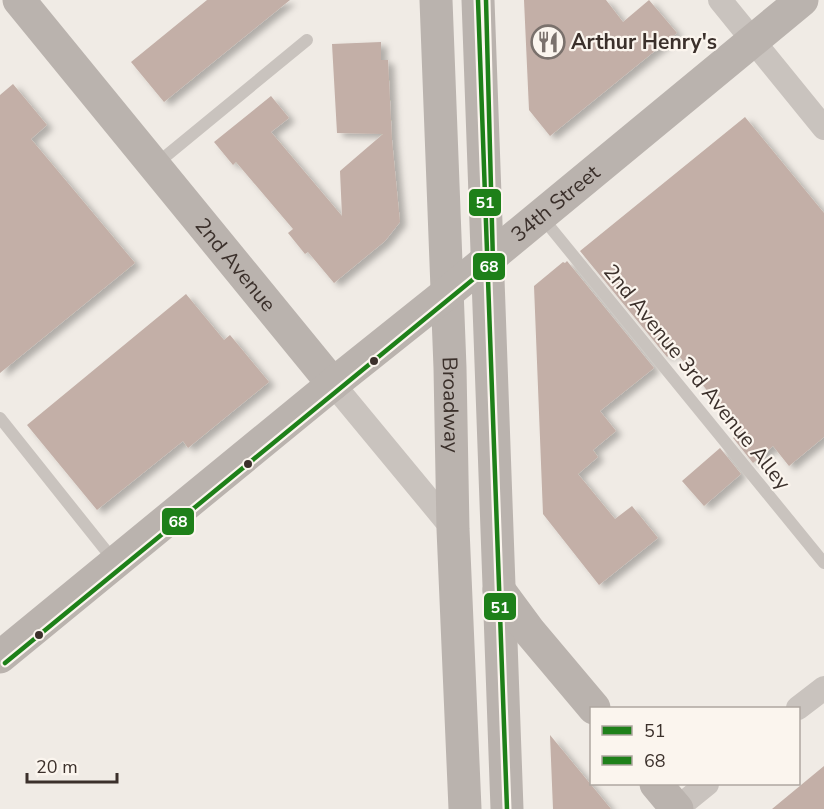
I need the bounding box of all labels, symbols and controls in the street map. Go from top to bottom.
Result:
restaurant icon: Arthur Henry's [530,24,566,60]
place label: Arthur Henry's [571,28,717,56]
street label: 34th Street [505,158,606,248]
line badge: 51 [468,188,502,217]
text: 51 [475,192,495,214]
street label: 2nd Avenue [189,212,282,318]
line badge: 68 [472,252,506,281]
text: 68 [479,256,499,278]
street label: 2nd Avenue 3rd Avenue Alley [597,258,797,496]
unlabelled marker [368,355,380,367]
street label: Broadway [436,356,466,453]
unlabelled marker [242,458,254,470]
line badge: 68 [161,507,195,536]
text: 68 [168,511,188,533]
line badge: 51 [483,592,517,621]
text: 51 [490,597,510,619]
unlabelled marker [33,629,45,641]
legend [590,707,800,785]
text: 51 [644,719,666,743]
scale bar [27,746,117,784]
text: 68 [644,749,666,773]
text: 20 m [36,755,78,779]

